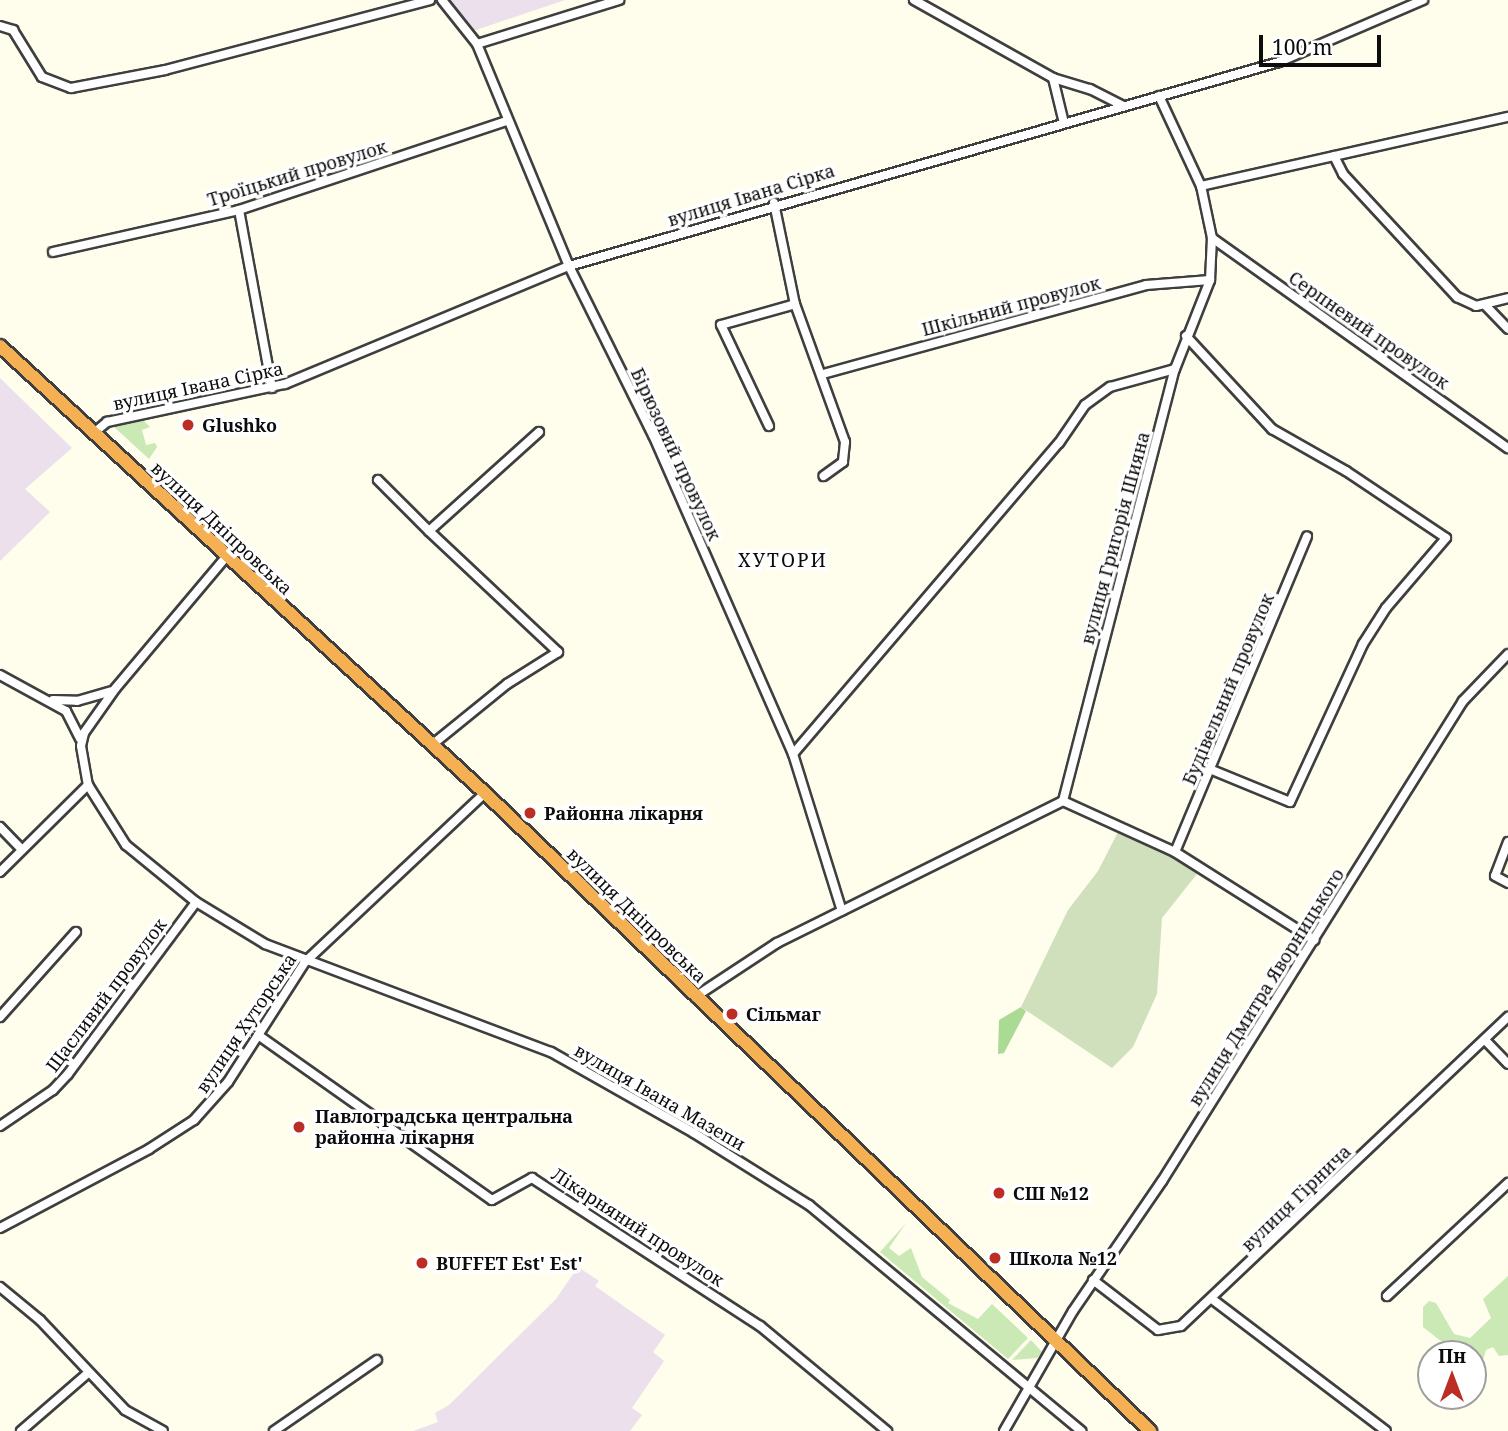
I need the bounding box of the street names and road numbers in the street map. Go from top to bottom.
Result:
street label: Троїцький провулок [205,135,389,211]
street label: вулиця Івана Сірка [665,159,837,231]
street label: Серпневий провулок [1285,266,1453,394]
street label: Шкільний провулок [919,272,1103,340]
street label: вулиця Івана Сірка [111,357,285,415]
street label: Бірюзовий провулок [627,364,725,544]
street label: вулиця Григорія Шияна [1076,429,1154,647]
street label: вулиця Дніпровська [147,457,297,599]
street label: Будівельний провулок [1178,590,1278,788]
street label: вулиця Дніпровська [563,843,711,987]
street label: вулиця Дмитра Яворницького [1184,864,1348,1110]
street label: Щасливий провулок [41,914,171,1076]
street label: вулиця Хуторська [191,949,301,1097]
street label: вулиця Івана Мазепи [571,1039,749,1155]
street label: вулиця Гірнича [1237,1140,1355,1256]
street label: Лікарняний провулок [548,1163,728,1291]

